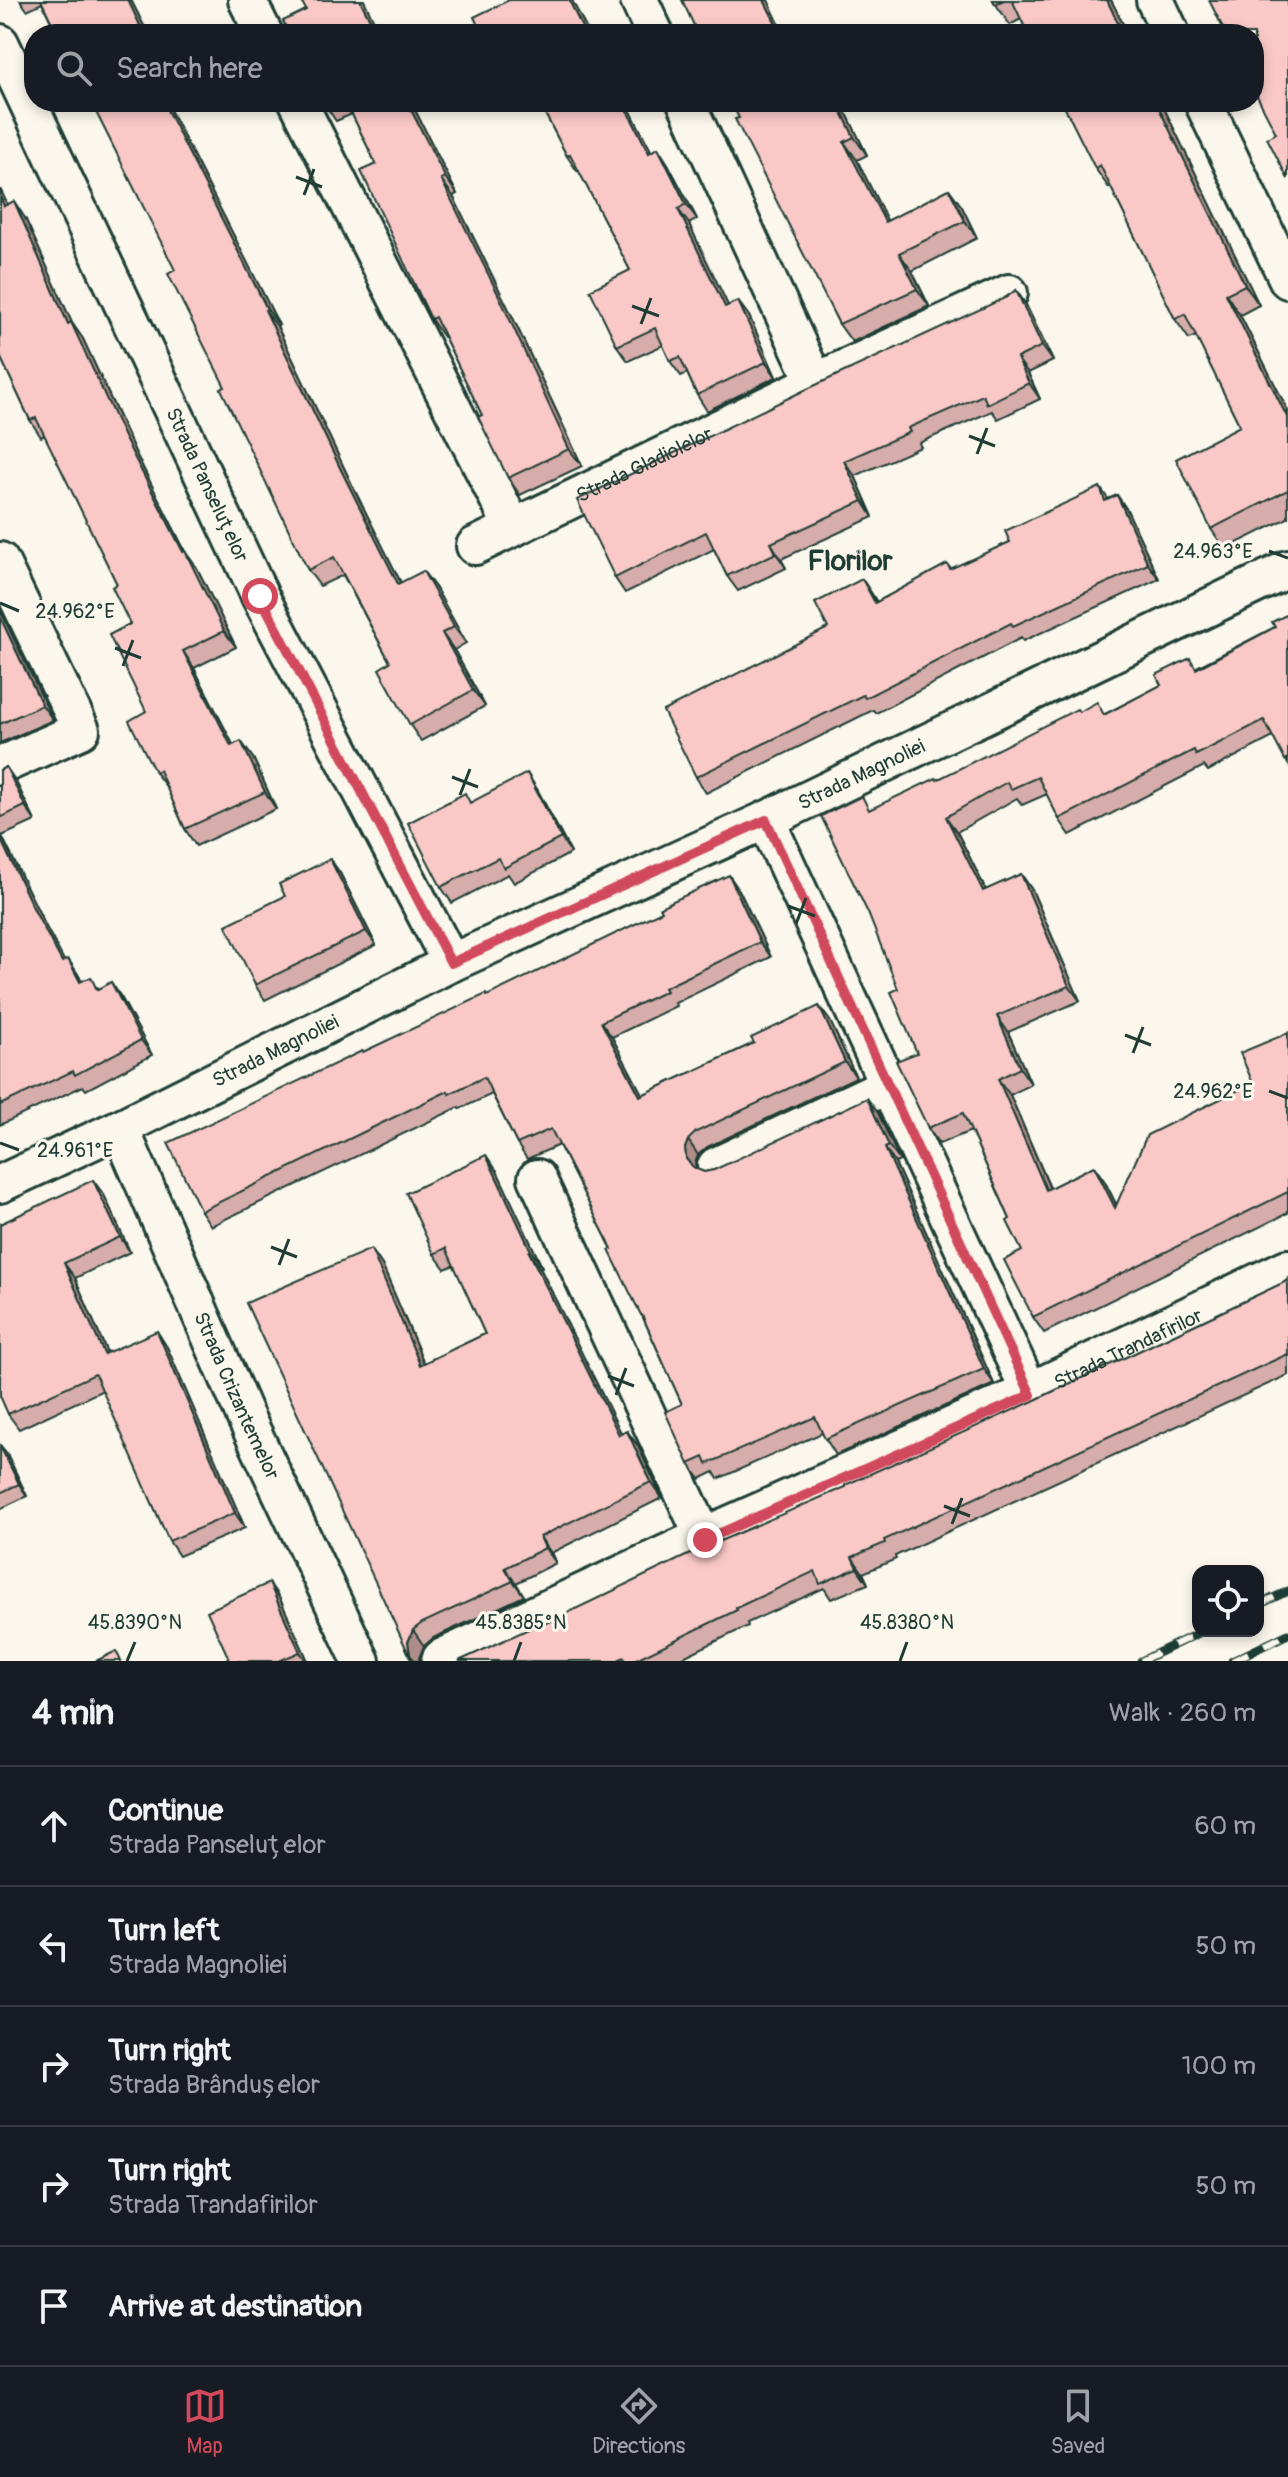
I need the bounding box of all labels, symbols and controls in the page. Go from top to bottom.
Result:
search box [24,24,1264,112]
icon: search [52,46,96,90]
text: Search here [116,50,263,87]
street label: Strada Panseluțelor [160,404,254,566]
street label: Strada Gladiolelor [572,421,717,508]
text: 24.963°E [1173,539,1253,564]
district label: Florilor [807,544,894,579]
route start [242,578,278,614]
text: 24.962°E [35,599,115,624]
street label: Strada Magnoliei [794,734,929,816]
street label: Strada Magnoliei [208,1009,343,1093]
text: 24.962°E [1173,1079,1253,1104]
text: 24.961°E [37,1138,113,1163]
street label: Strada Trandafirilor [1050,1303,1206,1395]
street label: Strada Crizantemelor [188,1308,285,1484]
route end [687,1522,723,1558]
map controls [1192,1565,1264,1637]
button: locate [1192,1565,1264,1637]
text: 45.8390°N [88,1610,182,1635]
text: 45.8385°N [475,1610,567,1635]
text: 45.8380°N [860,1610,954,1635]
text: 4 min [32,1692,114,1735]
text: Walk · 260 m [1109,1697,1256,1729]
text: Continue [108,1792,223,1829]
icon: ahead [32,1804,76,1848]
text: 60 m [1194,1810,1256,1842]
text: Strada Panseluțelor [108,1829,326,1861]
text: Turn left [108,1912,219,1949]
icon: left [32,1924,76,1968]
text: 50 m [1195,1930,1256,1962]
text: Strada Magnoliei [108,1949,287,1981]
text: Turn right [108,2032,231,2069]
icon: right [32,2044,76,2088]
text: 100 m [1182,2050,1256,2082]
text: Strada Brândușelor [108,2069,320,2101]
text: Turn right [108,2152,231,2189]
icon: right [32,2164,76,2208]
text: 50 m [1195,2170,1256,2202]
text: Strada Trandafirilor [108,2189,318,2221]
icon: arrive [32,2284,76,2328]
text: Arrive at destination [108,2288,362,2325]
tab: Map [183,2384,227,2460]
tab: Directions [592,2384,685,2460]
tab: Saved [1051,2384,1105,2460]

